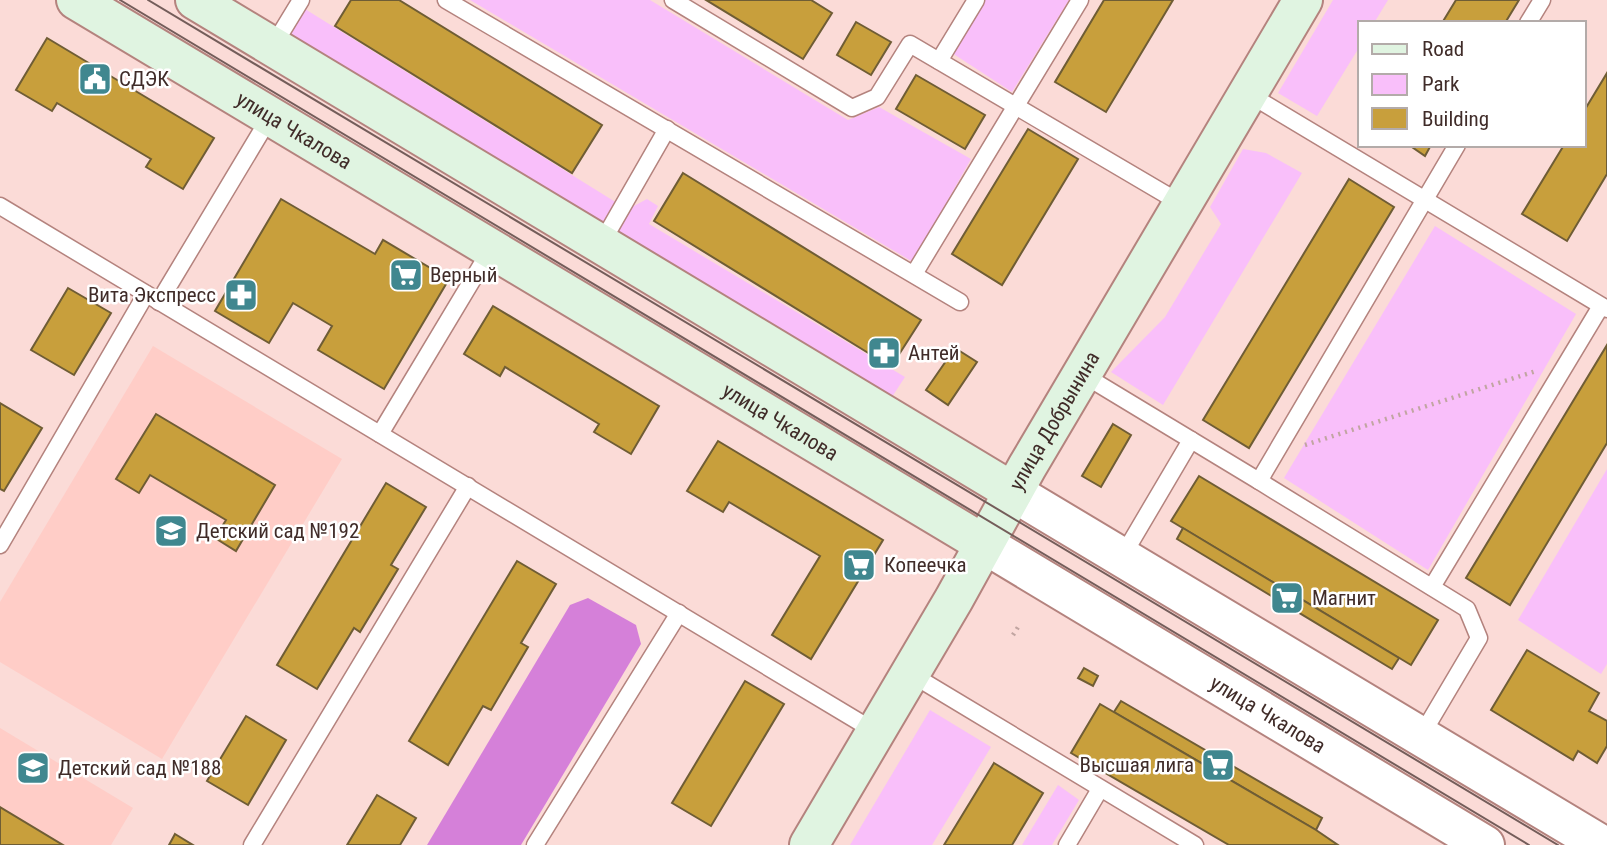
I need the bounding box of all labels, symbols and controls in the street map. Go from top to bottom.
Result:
legend [1358,21,1586,147]
text: Road [1422,37,1464,61]
public building icon: СДЭК [76,60,114,98]
place label: СДЭК [119,67,169,91]
text: Park [1422,72,1460,96]
street label: улица Чкалова [232,87,356,174]
text: Building [1422,107,1489,131]
supermarket icon: Верный [387,256,425,294]
place label: Верный [430,263,497,287]
pharmacy icon: Вита Экспресс [222,276,260,314]
place label: Вита Экспресс [88,283,216,307]
pharmacy icon: Антей [865,334,903,372]
place label: Антей [908,341,959,365]
street label: улица Добрынина [1004,347,1105,495]
street label: улица Чкалова [718,378,842,466]
school or university icon: Детский сад №192 [152,512,190,550]
place label: Детский сад №192 [196,519,359,543]
supermarket icon: Копеечка [840,546,878,584]
place label: Копеечка [884,553,967,577]
supermarket icon: Магнит [1268,579,1306,617]
place label: Магнит [1312,586,1376,610]
street label: улица Чкалова [1206,671,1330,758]
supermarket icon: Высшая лига [1199,746,1237,784]
school or university icon: Детский сад №188 [14,749,52,787]
place label: Высшая лига [1079,753,1194,777]
place label: Детский сад №188 [58,756,221,780]

